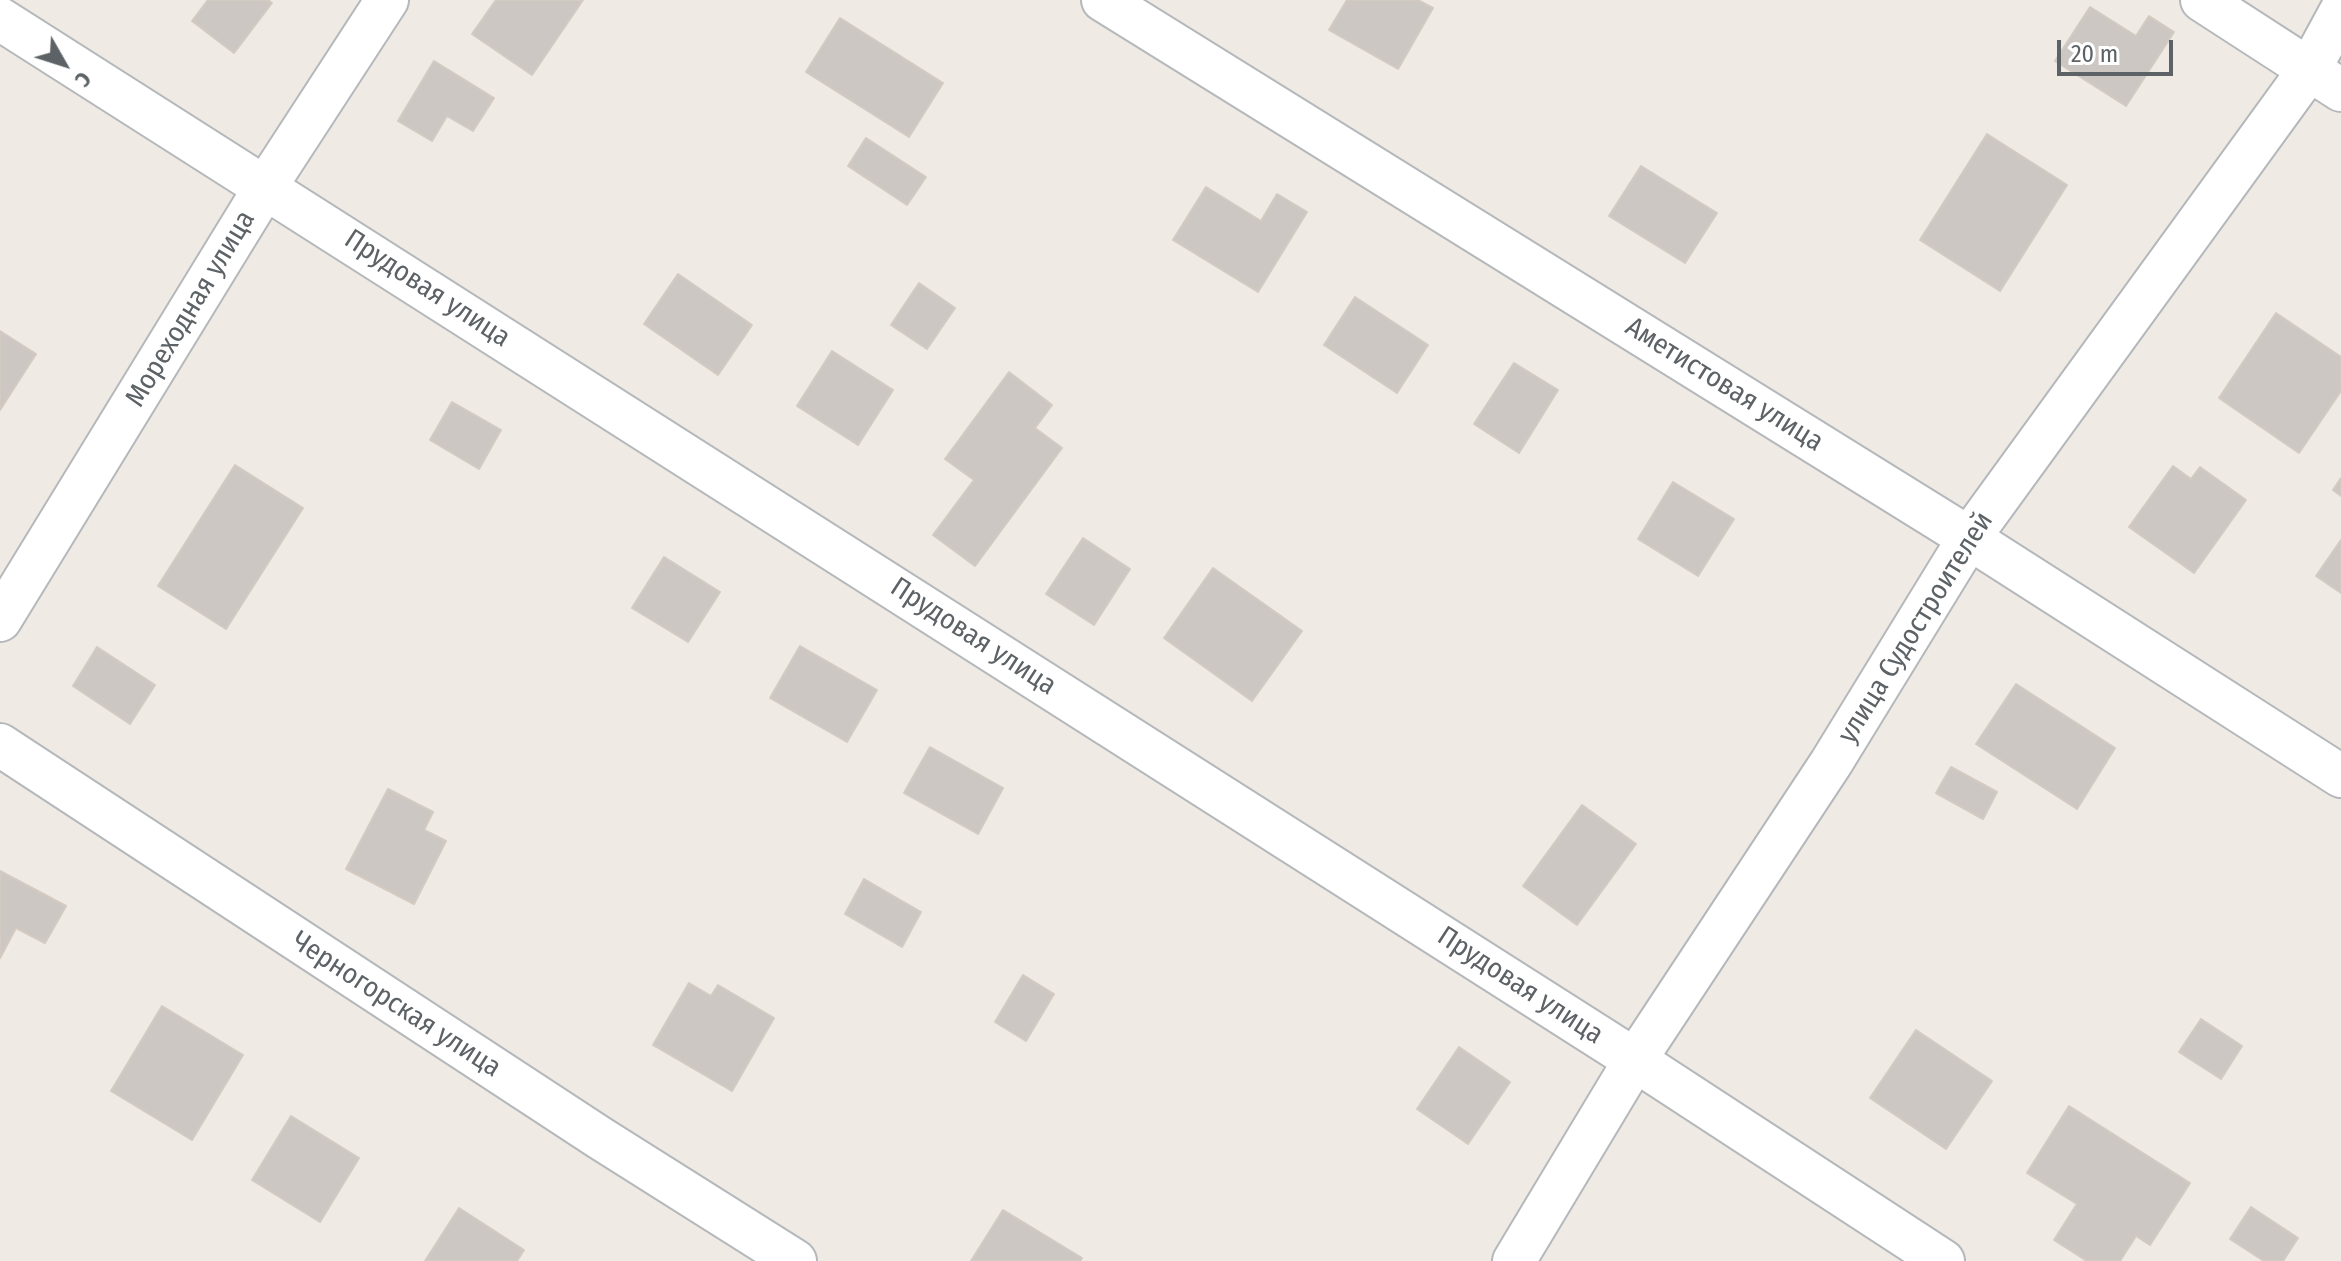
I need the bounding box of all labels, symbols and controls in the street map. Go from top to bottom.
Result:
north arrow [24,24,104,104]
scale bar [2061,24,2177,74]
text: 20 m [2071,40,2118,68]
text: С [69,66,97,92]
street label: Мореходная улица [119,205,263,413]
street label: Прудовая улица [338,223,516,355]
street label: Аметистовая улица [1619,311,1829,459]
street label: улица Судостроителей [1831,506,2001,750]
street label: Прудовая улица [884,571,1062,703]
street label: Прудовая улица [1431,920,1609,1052]
street label: Черногорская улица [285,925,507,1085]

